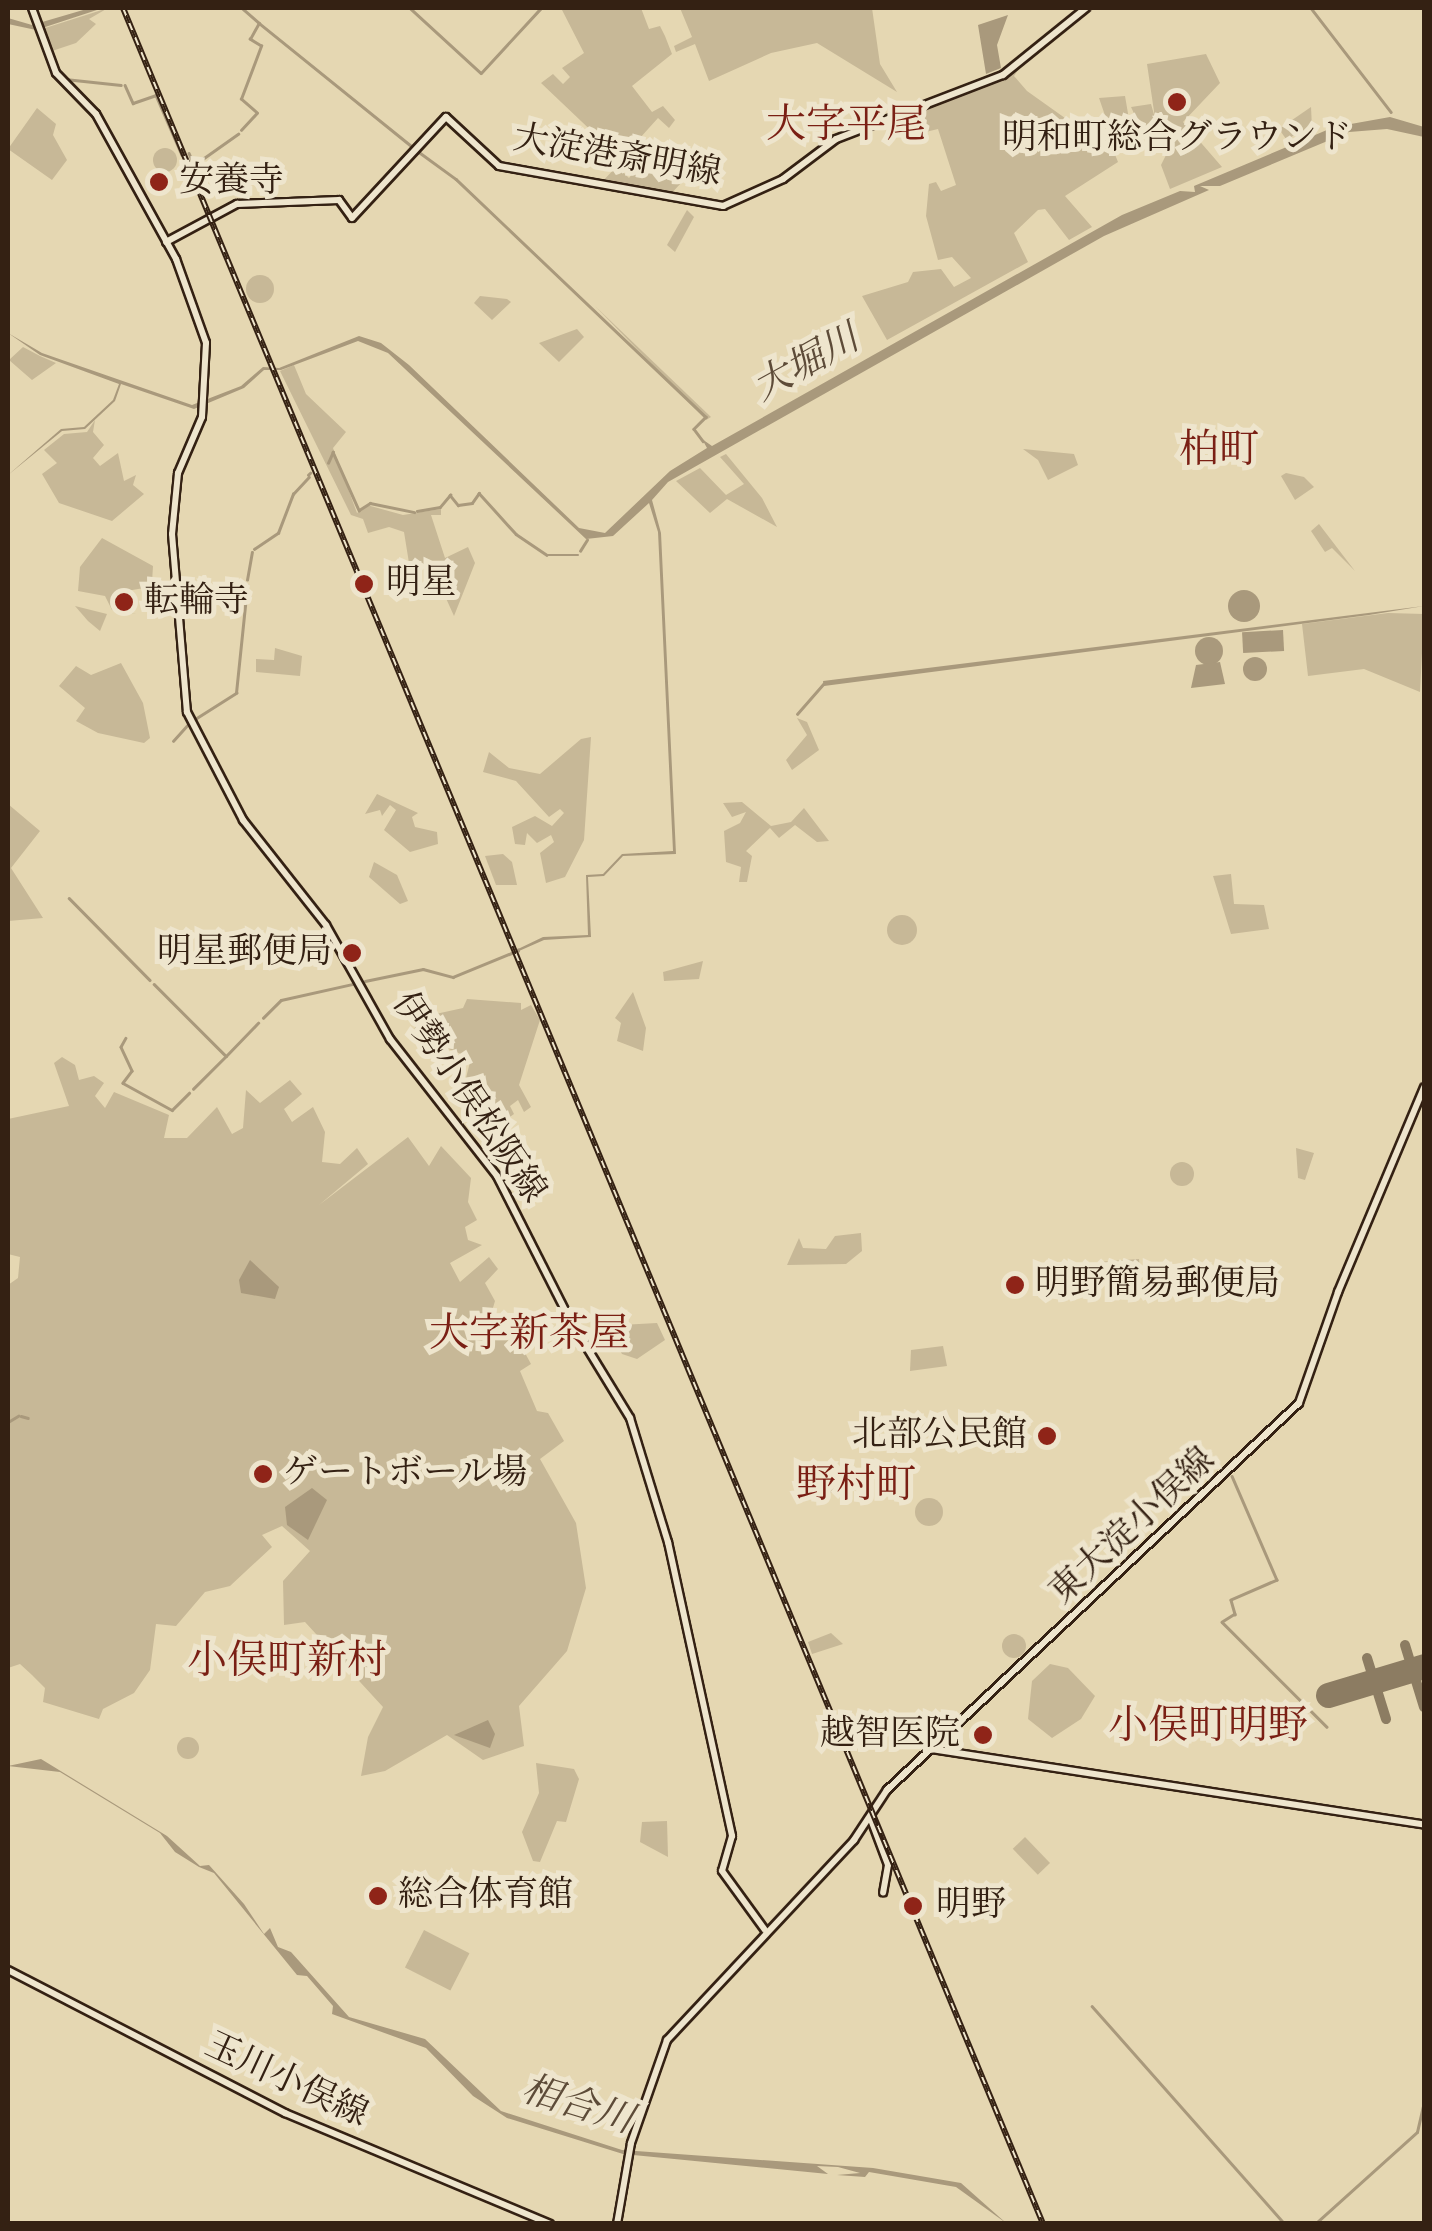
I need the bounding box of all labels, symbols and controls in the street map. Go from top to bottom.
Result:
marker: 明和町総合グラウンド [1166,91,1188,113]
district label: 大字平尾 [766,103,926,151]
street label: 大淀港斎明線 [510,118,724,196]
place label: 明和町総合グラウンド [1002,118,1352,160]
place label: 安養寺 [179,161,284,203]
marker: 安養寺 [148,171,170,193]
water label: 大堀川 [746,317,868,413]
district label: 柏町 [1179,428,1259,476]
place label: 明星 [386,563,456,605]
marker: 明星 [351,571,377,597]
place label: 転輪寺 [144,581,249,623]
marker: 転輪寺 [113,591,135,613]
place label: 明星郵便局 [157,932,332,974]
marker: 明星郵便局 [341,942,363,964]
street label: 伊勢小俣松阪線 [382,985,554,1211]
place label: 明野簡易郵便局 [1035,1264,1280,1306]
marker: 明野簡易郵便局 [1004,1274,1026,1296]
district label: 大字新茶屋 [429,1312,629,1360]
place label: 北部公民館 [852,1415,1027,1457]
marker: 北部公民館 [1036,1425,1058,1447]
street label: 東大淀小俣線 [1042,1440,1224,1614]
place label: ゲートボール場 [283,1453,528,1495]
marker: ゲートボール場 [252,1463,274,1485]
district label: 野村町 [796,1463,916,1511]
district label: 小俣町新村 [187,1639,387,1687]
district label: 小俣町明野 [1108,1704,1308,1752]
place label: 越智医院 [820,1714,960,1756]
marker: 越智医院 [970,1722,996,1748]
place label: 総合体育館 [398,1875,573,1917]
marker: 総合体育館 [367,1885,389,1907]
place label: 明野 [936,1885,1006,1927]
marker: 明野 [900,1893,926,1919]
street label: 玉川小俣線 [198,2025,374,2137]
water label: 相合川 [516,2069,638,2145]

